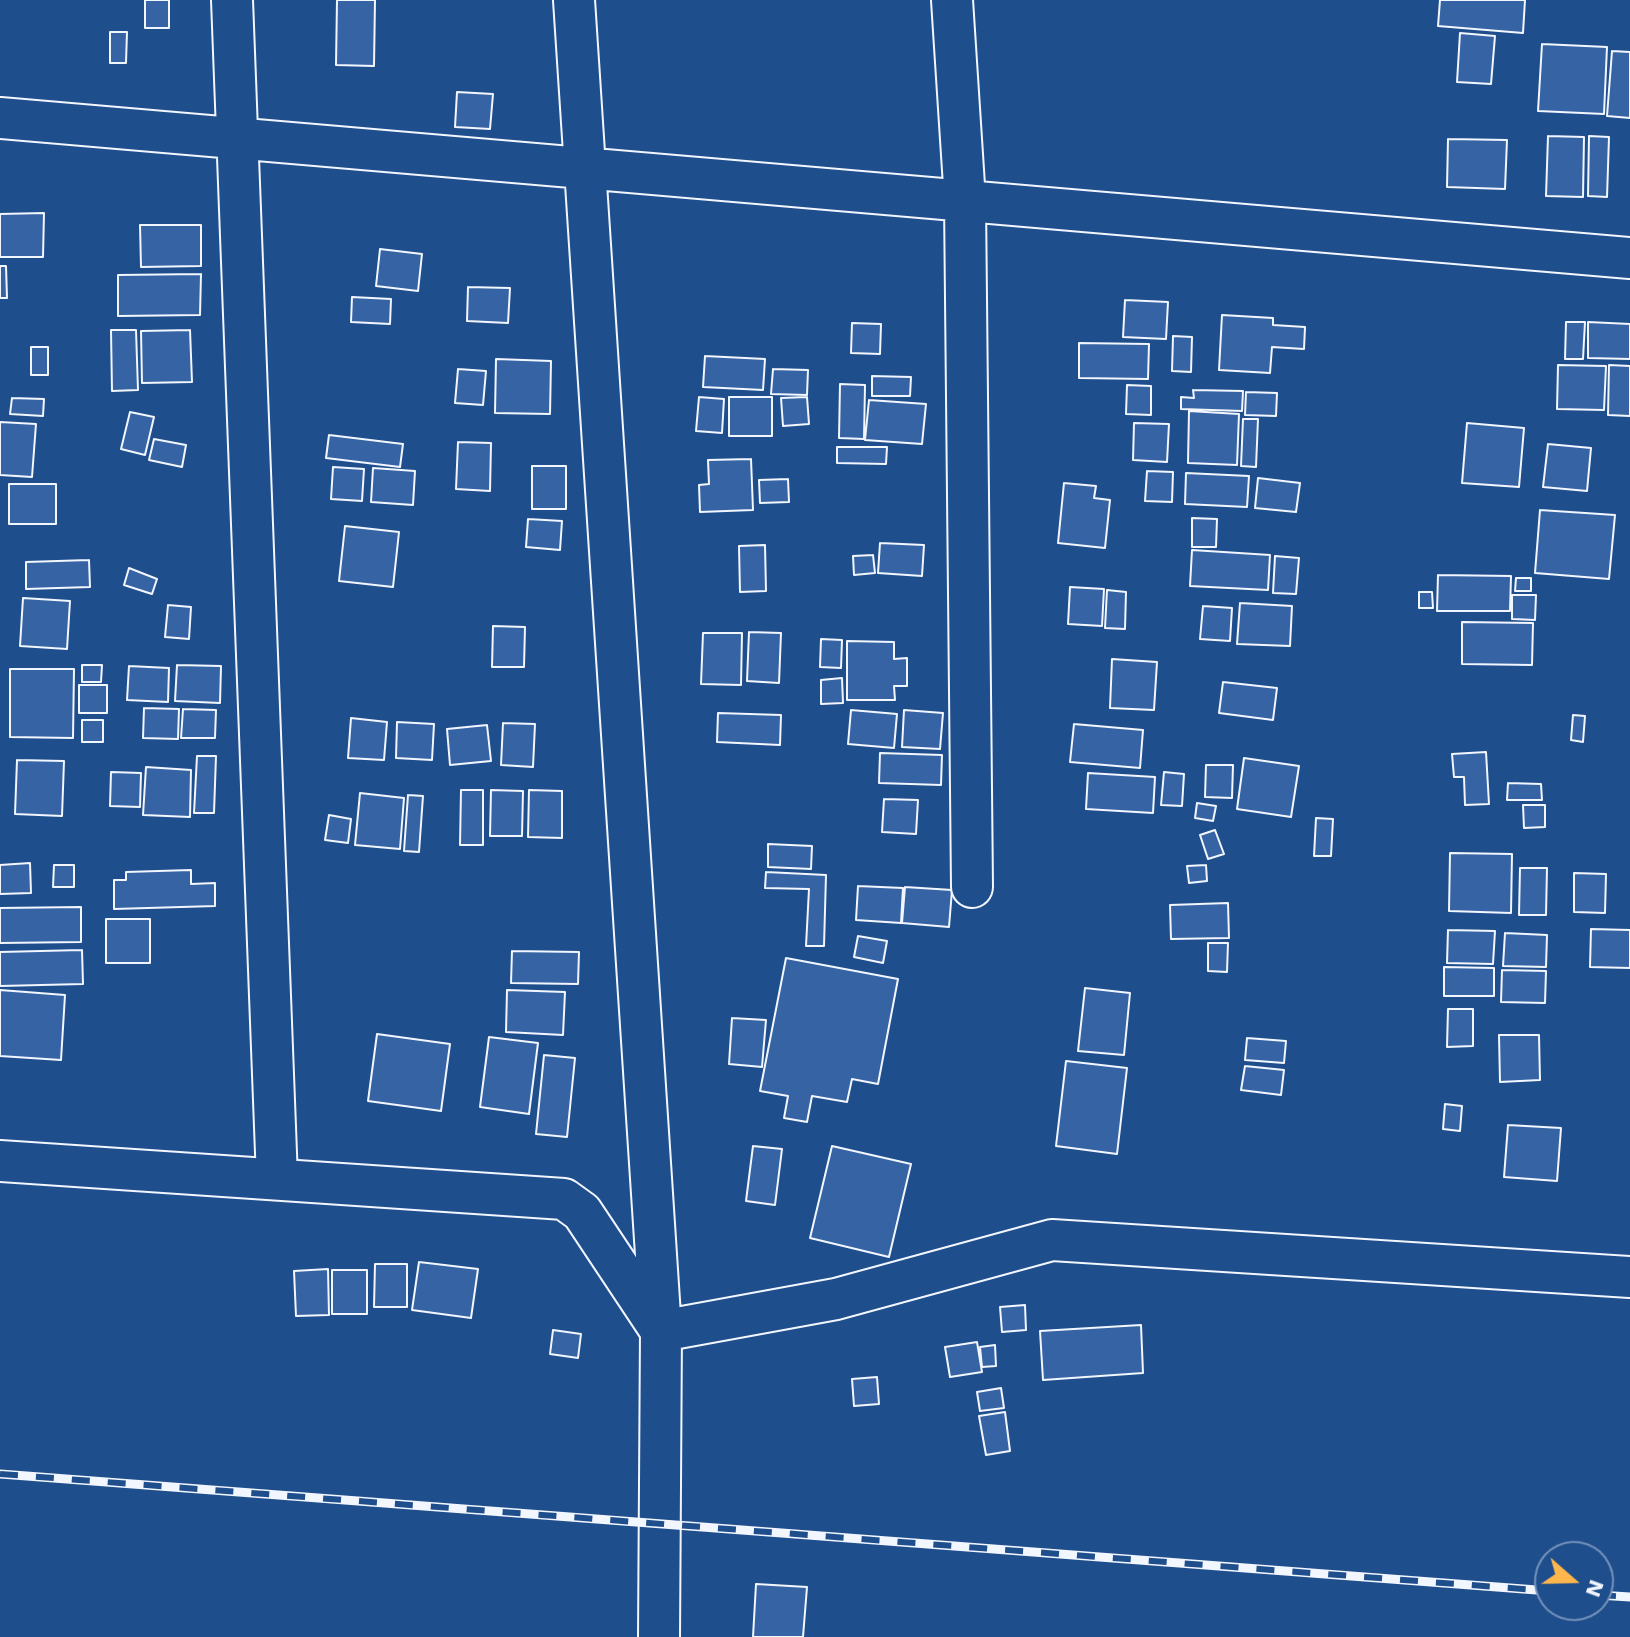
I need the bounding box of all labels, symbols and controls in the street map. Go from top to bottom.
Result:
north arrow [1534,1541,1614,1621]
text: N [1581,1577,1610,1601]

